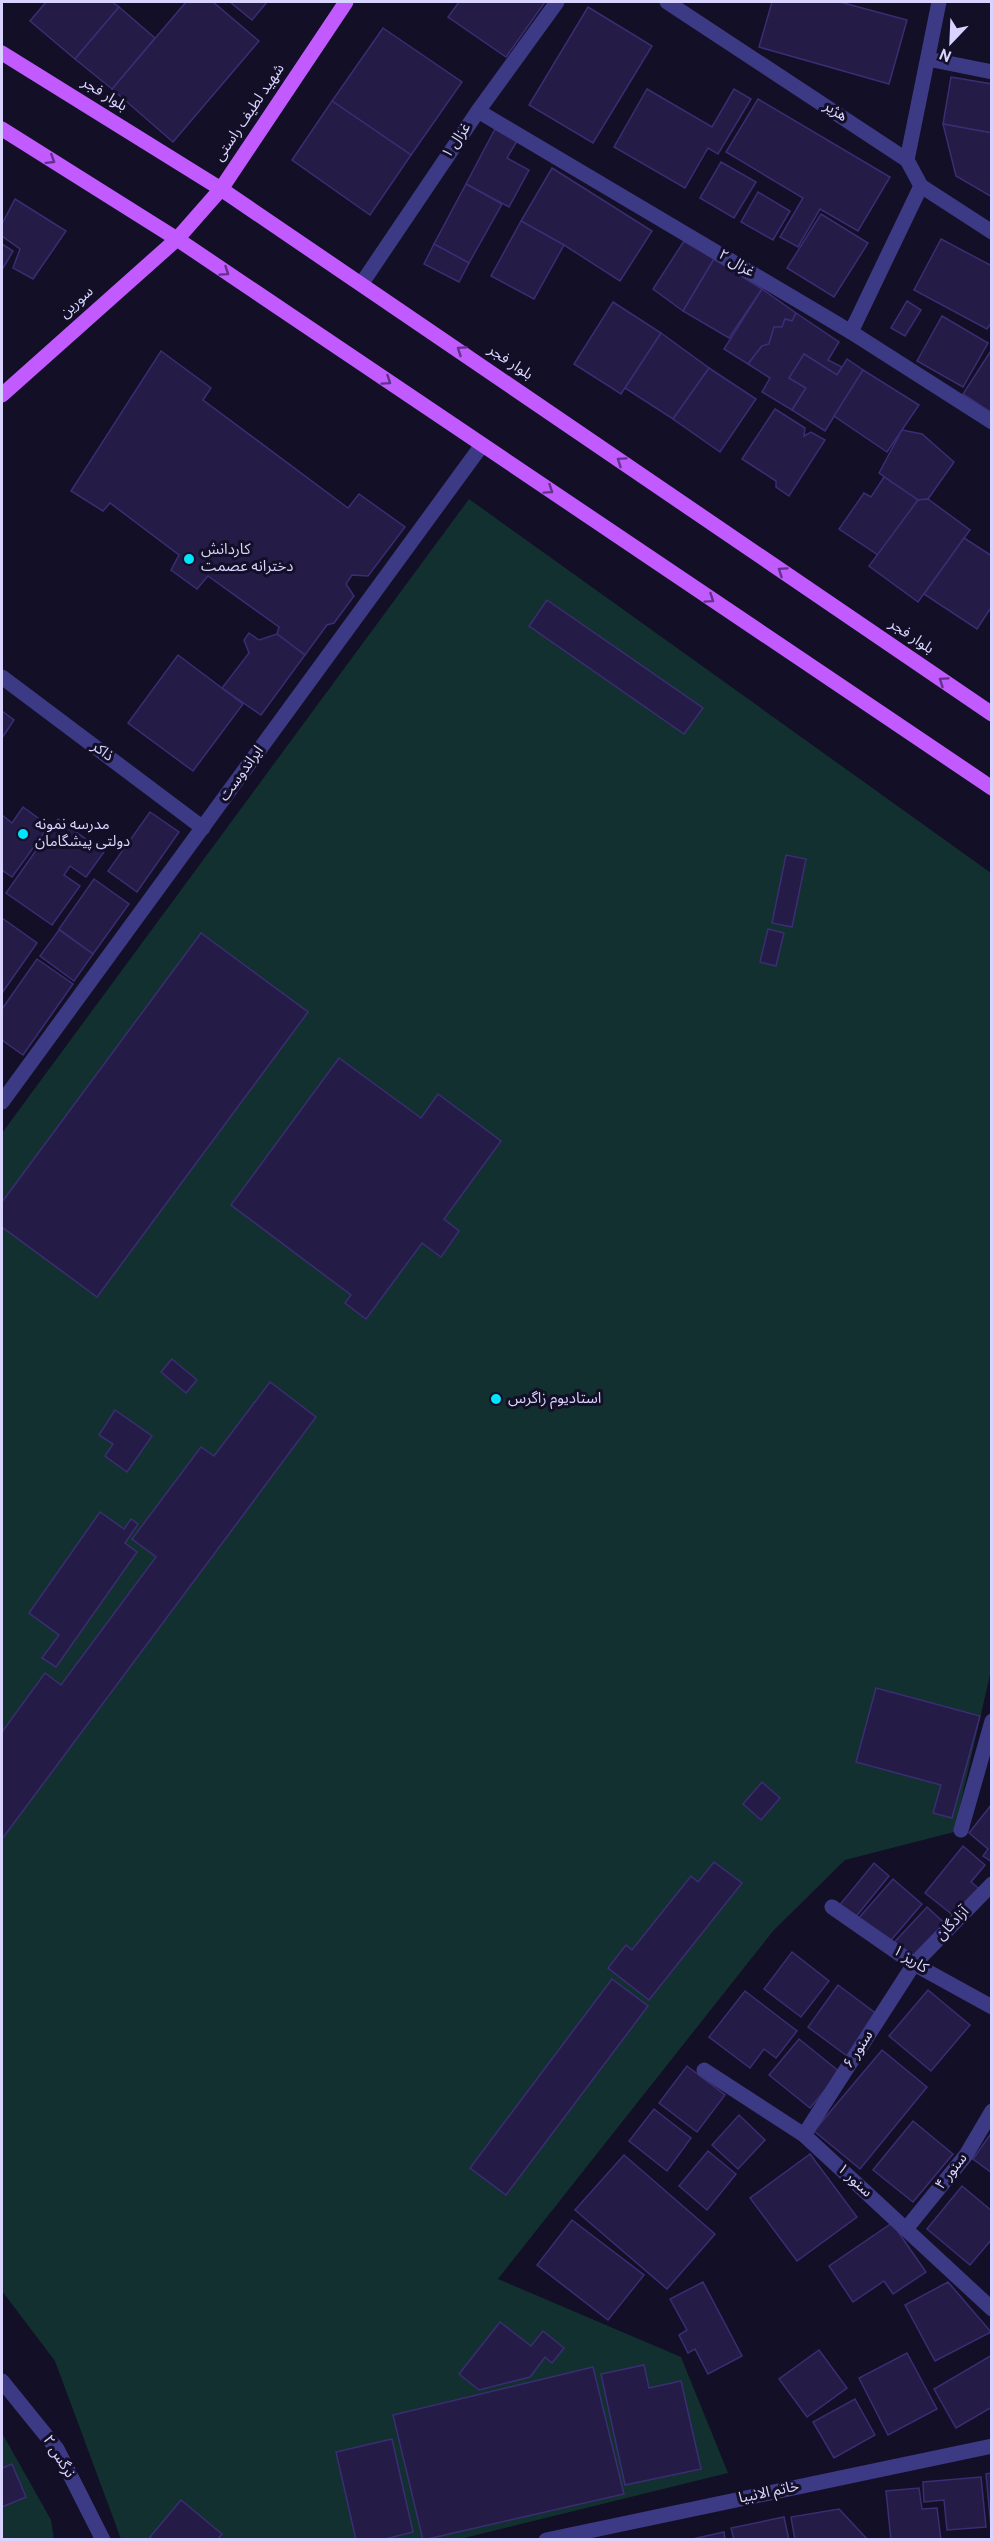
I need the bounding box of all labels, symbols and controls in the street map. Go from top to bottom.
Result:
north arrow [921,12,981,72]
text: N [937,43,955,65]
street label: شهید لطیف راستی [210,60,290,165]
street label: بلوار فجر [77,73,130,116]
street label: هژیر [819,97,850,127]
street label: غزال ۱ [438,119,476,163]
one-way arrow [45,152,55,164]
street label: غزال ۲ [714,246,758,282]
one-way arrow [219,265,230,276]
street label: سورین [56,283,98,323]
street label: بلوار فجر [483,340,536,385]
one-way arrow [456,347,467,358]
one-way arrow [380,374,391,385]
one-way arrow [617,457,628,468]
one-way arrow [542,483,553,494]
place label: کاردانش دخترانه عصمت [201,541,293,577]
marker: کاردانش دخترانه عصمت [182,552,196,566]
one-way arrow [778,567,789,578]
one-way arrow [704,592,715,603]
street label: بلوار فجر [884,614,937,659]
one-way arrow [939,677,950,688]
street label: ذاکر [86,737,117,766]
street label: ایراندوست [215,742,269,806]
place label: مدرسه نمونه دولتی پیشگامان [35,816,130,852]
marker: مدرسه نمونه دولتی پیشگامان [16,827,30,841]
place label: استادیوم زاگرس [508,1390,601,1409]
marker: استادیوم زاگرس [489,1392,503,1406]
street label: آزادگان [932,1902,974,1945]
street label: کاریز ۱ [889,1942,932,1979]
street label: سنور ۶ [840,2027,878,2073]
street label: سنور ۴ [932,2150,972,2194]
street label: سنور ۱ [832,2160,876,2202]
street label: نرگس ۲ [38,2432,78,2482]
street label: خاتم الانبیا [737,2477,801,2509]

